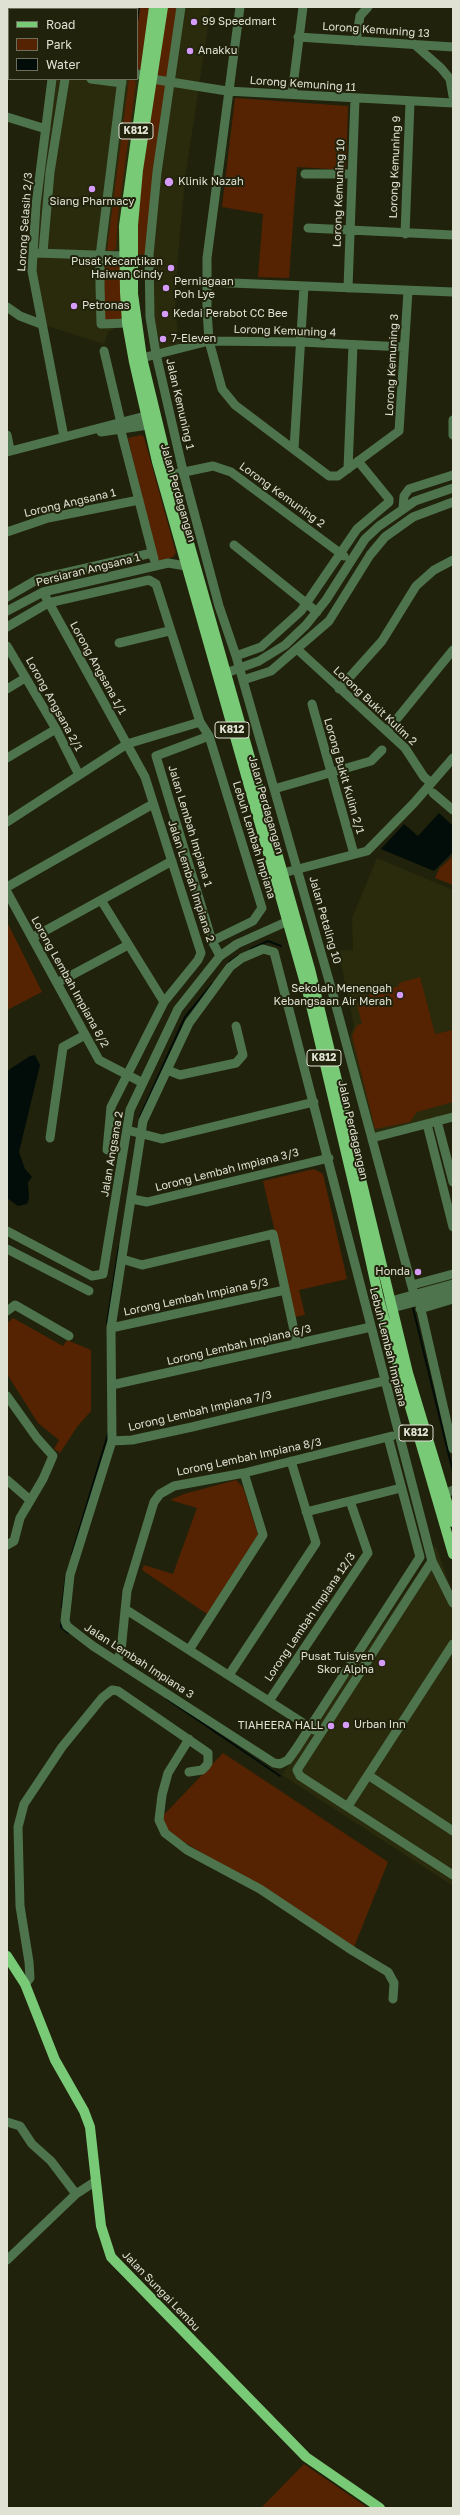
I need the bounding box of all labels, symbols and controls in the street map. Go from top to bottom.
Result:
legend [8,8,138,80]
place label: 99 Speedmart [202,15,276,29]
text: Road [46,17,75,32]
marker: 99 Speedmart [189,17,199,27]
street label: Lorong Kemuning 13 [322,20,430,40]
text: Park [46,37,72,52]
place label: Anakku [198,44,237,58]
marker: Anakku [185,46,195,56]
text: Water [46,57,80,72]
street label: Lorong Kemuning 11 [249,74,357,94]
street label: Lorong Kemuning 9 [387,115,403,219]
road number: K812 [119,123,153,139]
street label: Lorong Kemuning 10 [331,139,347,247]
street label: Lorong Selasih 2/3 [15,172,35,272]
place label: Klinik Nazah [178,175,244,189]
marker: Klinik Nazah [163,176,175,188]
marker: Siang Pharmacy [87,184,97,194]
place label: Siang Pharmacy [50,195,134,209]
place label: Pusat Kecantikan Haiwan Cindy [71,255,163,281]
marker: Pusat Kecantikan Haiwan Cindy [166,263,176,273]
place label: Perniagaan Poh Lye [174,275,234,301]
marker: Perniagaan Poh Lye [161,283,171,293]
place label: Petronas [82,299,129,313]
marker: Petronas [69,301,79,311]
place label: Kedai Perabot CC Bee [173,307,288,321]
marker: Kedai Perabot CC Bee [160,309,170,319]
street label: Lorong Kemuning 3 [383,314,401,416]
street label: Lorong Kemuning 4 [233,323,337,339]
place label: 7-Eleven [171,332,216,346]
marker: 7-Eleven [158,334,168,344]
street label: Jalan Kemuning 1 [163,357,197,451]
street label: Jalan Perdagangan [158,442,198,544]
street label: Lorong Kemuning 2 [237,460,327,530]
street label: Lorong Angsana 1 [23,486,117,520]
street label: Persiaran Angsana 1 [35,551,141,589]
street label: Lorong Angsana 1/1 [67,619,129,717]
street label: Lorong Angsana 2/1 [23,655,85,753]
street label: Lorong Bukit Kulim 2 [330,664,420,748]
street label: Lorong Bukit Kulim 2/1 [321,716,367,836]
road number: K812 [215,722,249,738]
street label: Jalan Perdagangan [246,754,286,856]
street label: Jalan Lembah Impiana 1 [165,764,215,888]
street label: Lebuh Lembah Impiana [230,780,278,900]
street label: Jalan Lembah Impiana 2 [165,818,217,944]
street label: Jalan Petaling 10 [306,875,344,965]
street label: Lorong Lembah Impiana 8/2 [28,914,112,1050]
place label: Sekolah Menengah Kebangsaan Air Merah [274,982,392,1008]
marker: Sekolah Menengah Kebangsaan Air Merah [395,990,405,1000]
road number: K812 [307,1050,341,1066]
street label: Jalan Perdagangan [335,1079,371,1181]
street label: Jalan Angsana 2 [98,1110,126,1198]
street label: Lorong Lembah Impiana 3/3 [154,1146,300,1194]
place label: Honda [375,1265,410,1279]
marker: Honda [413,1267,423,1277]
street label: Lorong Lembah Impiana 5/3 [122,1275,270,1319]
street label: Lebuh Lembah Impiana [367,1286,409,1408]
street label: Lorong Lembah Impiana 6/3 [166,1322,312,1368]
street label: Lorong Lembah Impiana 7/3 [127,1388,273,1434]
road number: K812 [399,1425,433,1441]
street label: Lorong Lembah Impiana 8/3 [175,1435,323,1479]
street label: Lorong Lembah Impiana 12/3 [262,1550,358,1684]
street label: Jalan Lembah Impiana 3 [82,1621,196,1701]
place label: Pusat Tuisyen Skor Alpha [301,1650,374,1676]
marker: Pusat Tuisyen Skor Alpha [377,1658,387,1668]
place label: Urban Inn [354,1718,406,1732]
place label: TIAHEERA HALL [238,1719,323,1733]
marker: Urban Inn [341,1720,351,1730]
marker: TIAHEERA HALL [326,1721,336,1731]
street label: Jalan Sungai Lembu [119,2248,203,2334]

